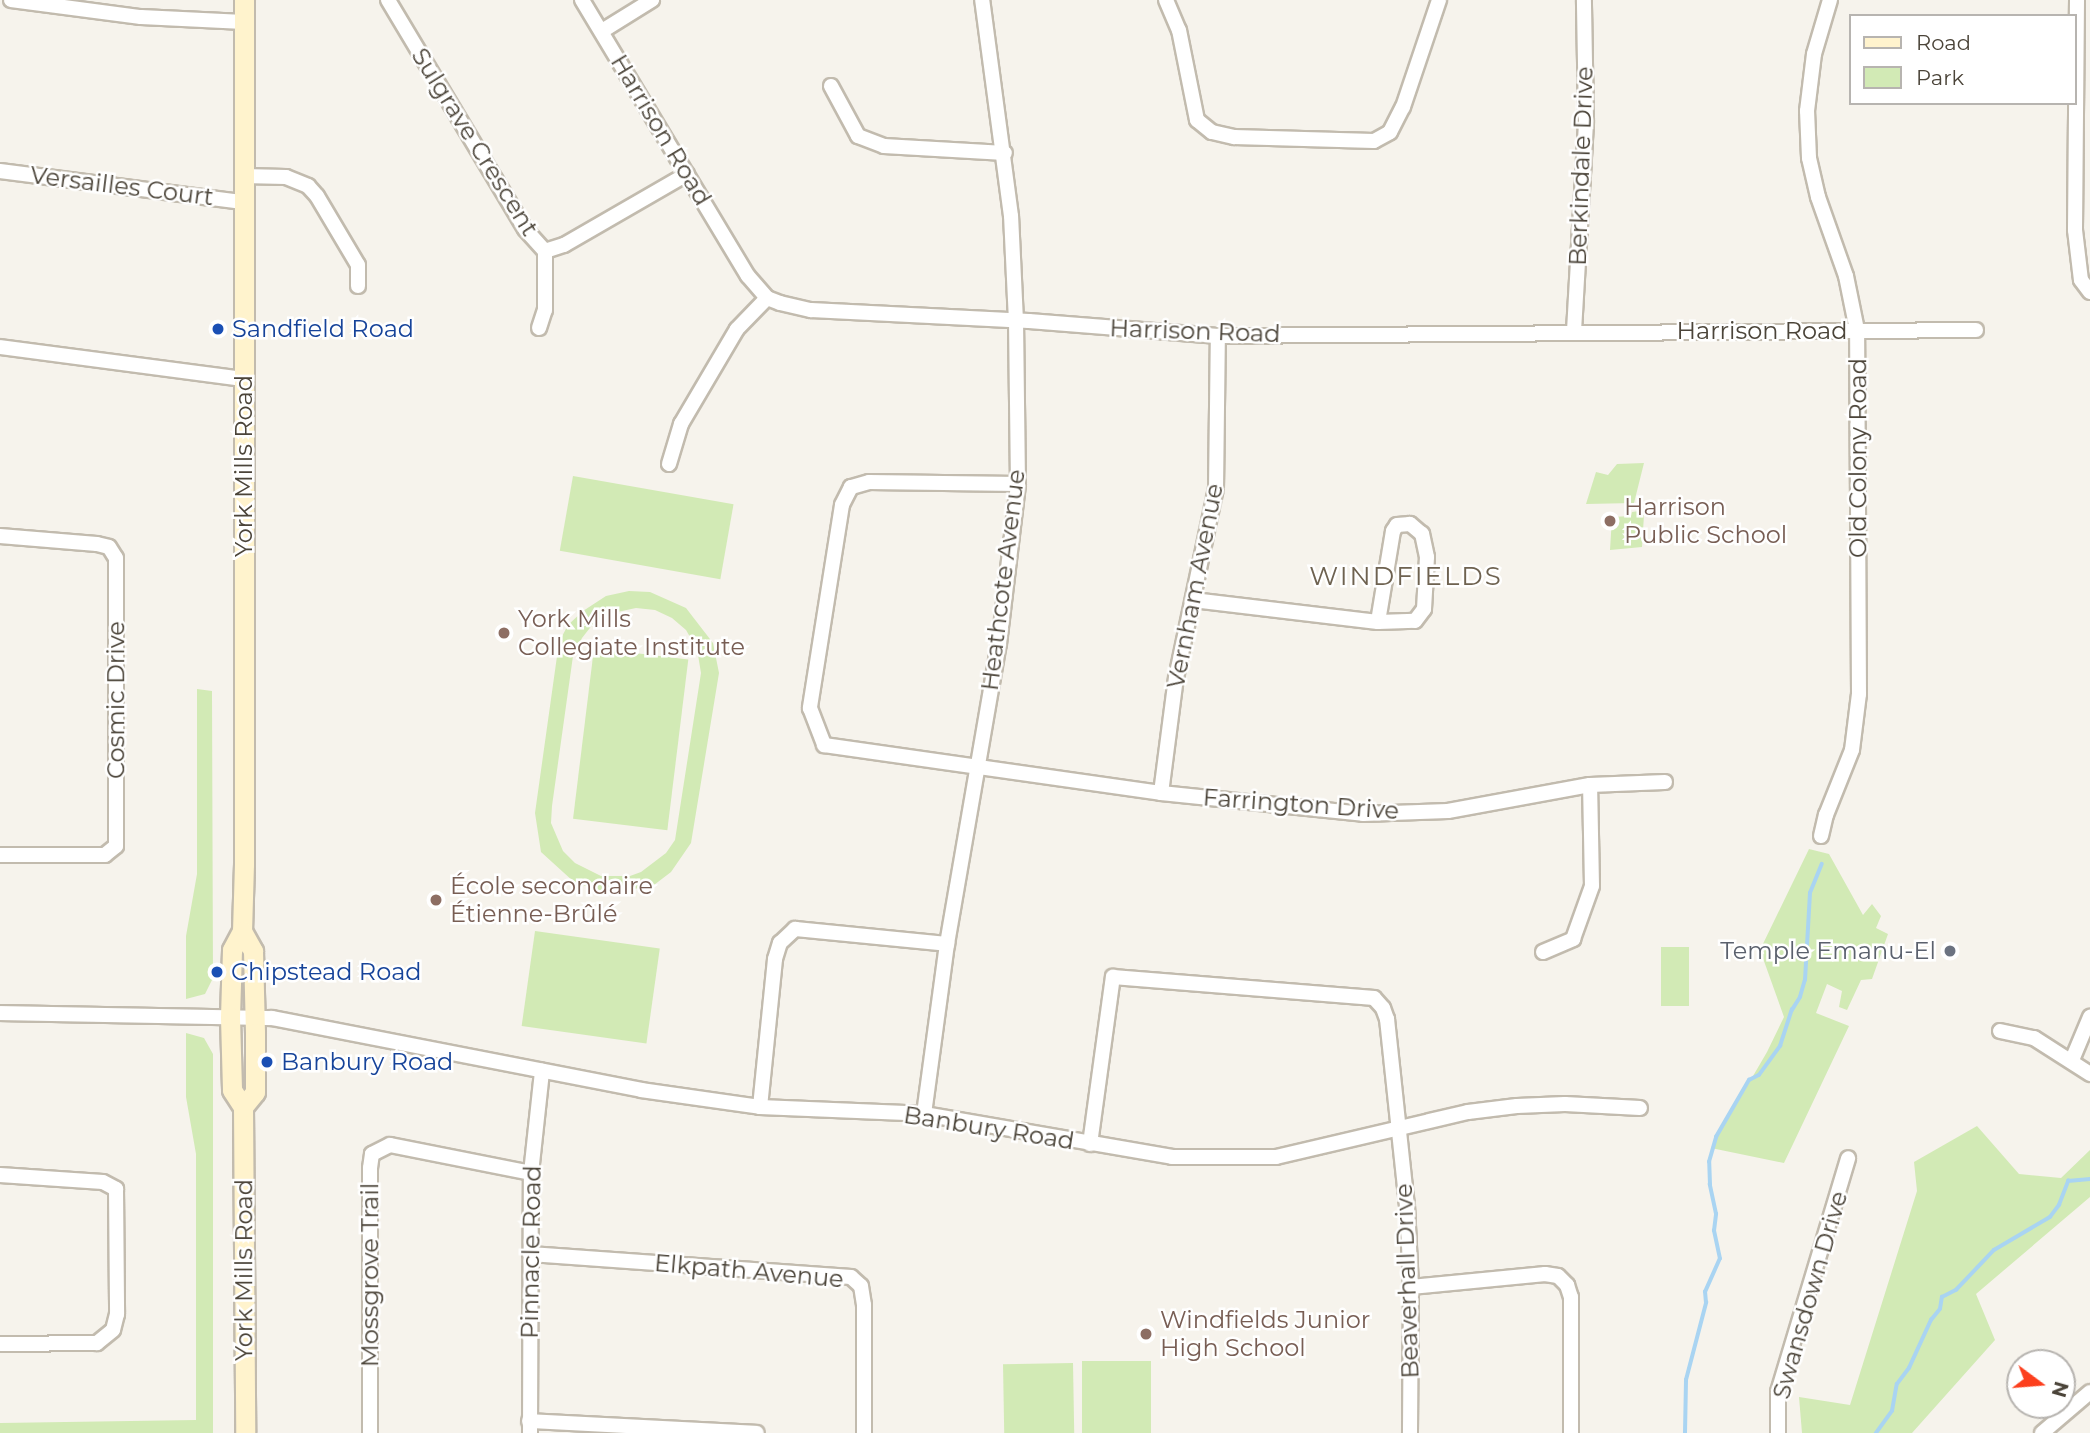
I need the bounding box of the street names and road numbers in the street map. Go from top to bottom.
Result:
street label: Sulgrave Crescent [406,43,544,241]
street label: Harrison Road [605,49,717,211]
street label: Berkindale Drive [1563,66,1599,266]
street label: Versailles Court [29,160,215,212]
street label: Harrison Road [1109,314,1281,348]
street label: Harrison Road [1676,317,1848,345]
street label: Old Colony Road [1844,358,1872,558]
street label: York Mills Road [230,375,258,557]
street label: Heathcote Avenue [975,468,1031,692]
street label: Vernham Avenue [1161,481,1229,691]
street label: Cosmic Drive [102,621,130,779]
street label: Farrington Drive [1202,783,1400,825]
street label: Banbury Road [902,1100,1076,1156]
street label: Pinnacle Road [515,1165,547,1339]
street label: York Mills Road [230,1179,258,1361]
street label: Mossgrove Trail [356,1183,384,1367]
street label: Beaverhall Drive [1389,1183,1425,1379]
street label: Swansdown Drive [1767,1188,1853,1402]
street label: Elkpath Avenue [653,1248,845,1294]

